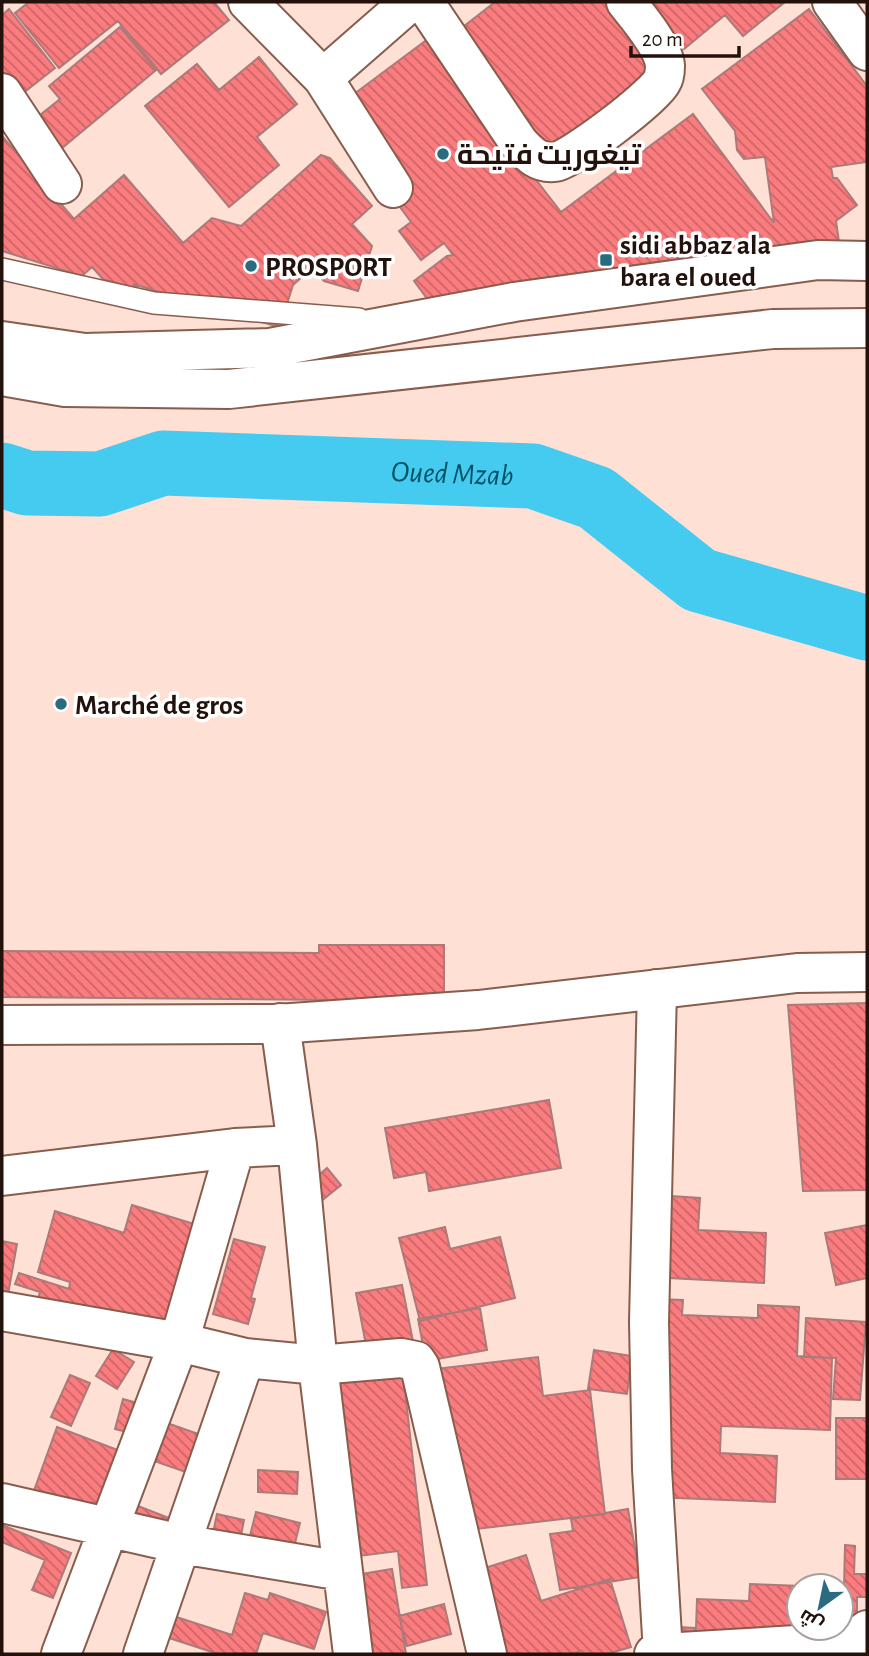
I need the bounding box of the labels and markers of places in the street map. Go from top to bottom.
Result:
place label: تيغوريت فتيحة [457,142,642,171]
marker: تيغوريت فتيحة [435,146,451,162]
place label: sidi abbaz ala bara el oued [620,232,771,292]
marker: sidi abbaz ala bara el oued [598,252,614,268]
place label: PROSPORT [265,254,392,282]
marker: PROSPORT [243,258,259,274]
place label: Marché de gros [75,692,244,720]
marker: Marché de gros [53,696,69,712]

